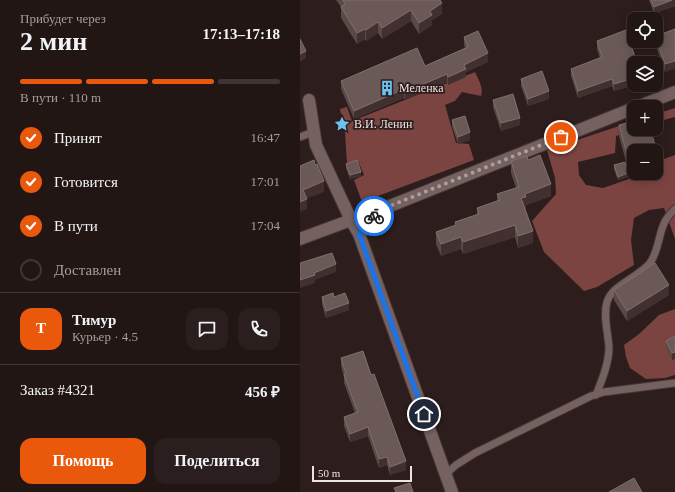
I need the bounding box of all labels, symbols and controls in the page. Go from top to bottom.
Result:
text: Прибудет через [20,11,106,26]
map controls [627,12,663,180]
button: locate [627,12,663,48]
text: 17:13–17:18 [203,26,280,42]
text: 2 мин [20,27,87,56]
button: layers [627,56,663,92]
building icon: Меленка [378,79,396,97]
place label: Меленка [399,81,444,95]
text: В пути · 110 m [20,90,101,105]
button: + [627,100,663,136]
place icon: В.И. Ленин [333,115,351,133]
place label: В.И. Ленин [354,117,413,131]
pin [544,120,578,154]
icon: bag [550,126,572,148]
icon: check [20,127,42,149]
text: Принят [54,130,102,146]
text: 16:47 [250,130,280,145]
button: − [627,144,663,180]
icon: check [20,171,42,193]
text: Готовится [54,174,118,190]
text: 17:01 [250,174,280,189]
courier [354,196,394,236]
icon: bike [363,205,385,227]
icon: check [20,215,42,237]
text: В пути [54,218,98,234]
text: 17:04 [250,218,280,233]
text: Доставлен [54,262,121,278]
button: chat [186,308,228,350]
button: phone [238,308,280,350]
text: Тимур [72,312,116,328]
text: Т [36,320,46,336]
text: Курьер · 4.5 [72,329,138,344]
text: Заказ #4321 [20,382,95,398]
text: 456 ₽ [245,384,280,400]
pin [407,397,441,431]
icon: home [413,403,435,425]
button: Помощь [20,438,146,484]
button: Поделиться [154,438,280,484]
scale bar [312,464,412,483]
text: 50 m [318,467,340,479]

